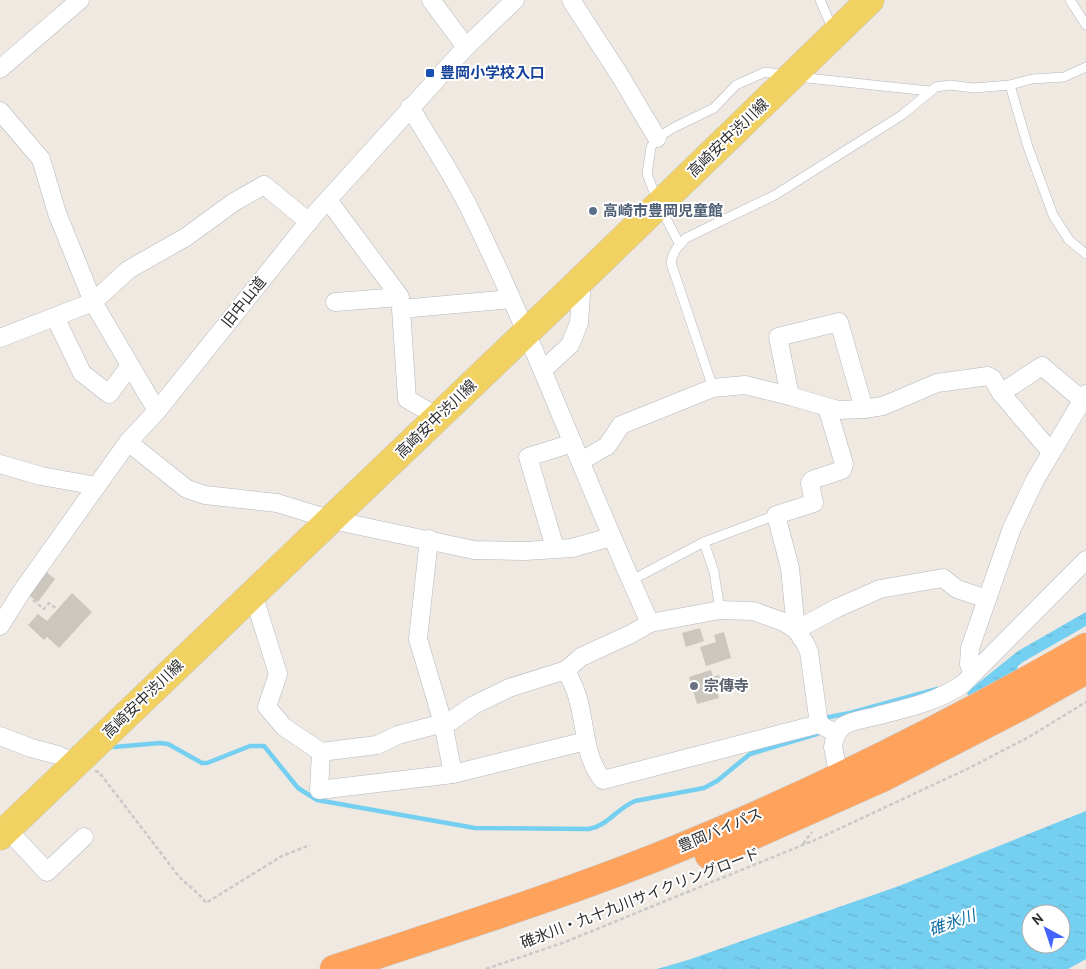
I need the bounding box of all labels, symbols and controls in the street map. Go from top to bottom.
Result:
place label: 豊岡小学校入口 [440,63,545,82]
marker: 豊岡小学校入口 [424,67,436,79]
street label: 高崎安中渋川線 [683,94,772,181]
place label: 高崎市豊岡児童館 [603,201,723,220]
marker: 高崎市豊岡児童館 [587,205,599,217]
street label: 旧中山道 [217,272,270,331]
street label: 高崎安中渋川線 [391,375,480,462]
street label: 高崎安中渋川線 [98,655,187,742]
place label: 宗傳寺 [704,676,749,695]
marker: 宗傳寺 [688,680,700,692]
street label: 豊岡バイパス [675,803,765,856]
street label: 碓氷川・九十九川サイクリングロード [518,843,762,952]
water label: 碓氷川 [926,904,980,939]
north arrow [1021,904,1071,954]
text: N [1028,909,1047,929]

